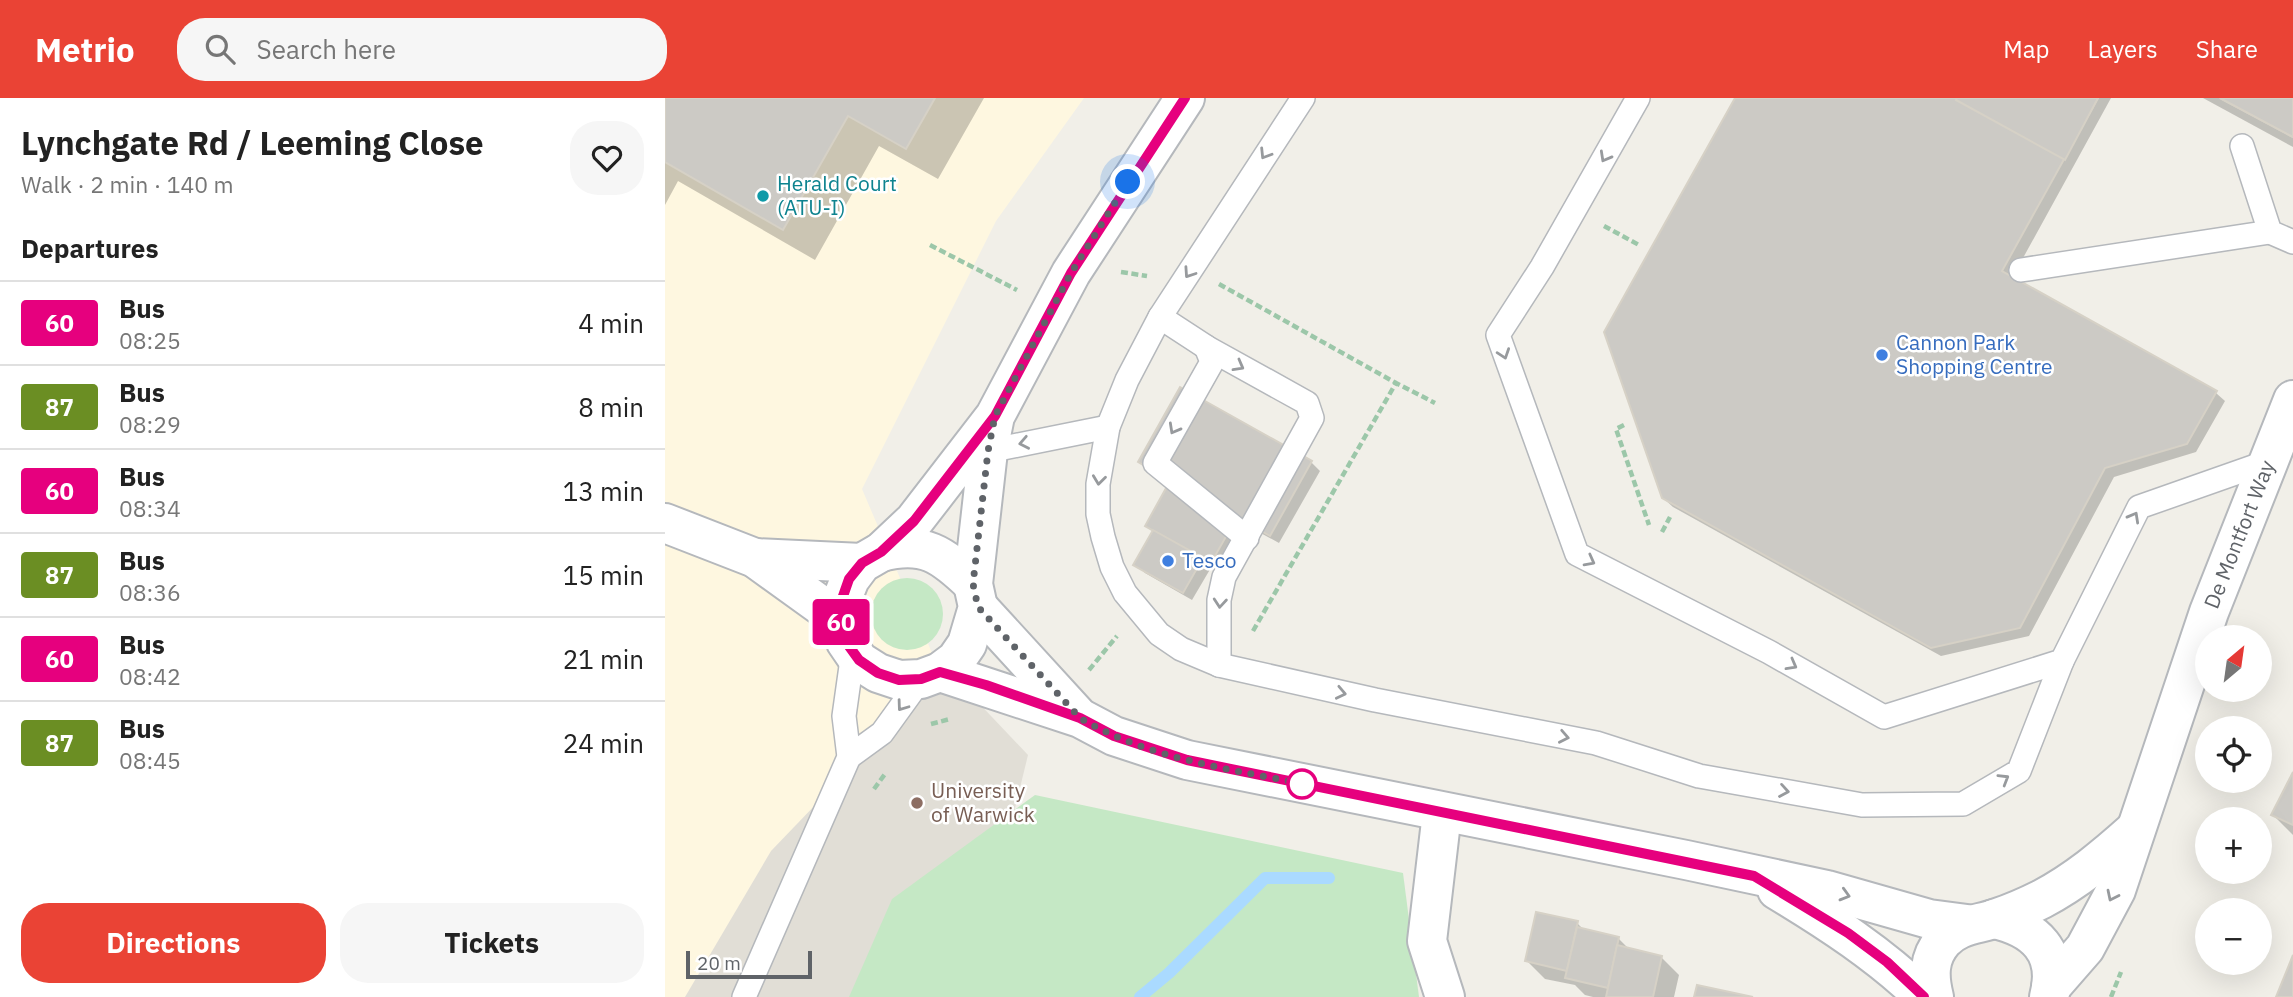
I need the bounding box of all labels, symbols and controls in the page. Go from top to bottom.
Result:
search box [177,18,667,81]
text: Metrio [35,28,135,71]
icon: search [201,30,239,68]
text: Search here [257,32,396,66]
text: Map [2003,33,2050,65]
text: Layers [2088,33,2158,65]
text: Share [2196,33,2258,65]
text: Lynchgate Rd / Leeming Close [21,121,484,164]
button: heart [570,121,644,195]
one-way arrow [1261,147,1274,160]
one-way arrow [1600,150,1613,163]
your location [1110,164,1145,199]
text: Walk · 2 min · 140 m [21,169,234,199]
place label: Herald Court (ATU-I) [777,169,897,221]
marker: Herald Court (ATU-I) [755,188,771,204]
text: Departures [21,231,159,265]
one-way arrow [1185,265,1197,278]
text: Bus [119,291,165,325]
text: 4 min [578,306,644,340]
text: 60 [45,307,74,339]
text: 08:25 [119,325,181,355]
place label: Cannon Park Shopping Centre [1896,328,2052,380]
one-way arrow [1496,347,1510,360]
marker: Cannon Park Shopping Centre [1874,347,1890,363]
one-way arrow [1232,358,1245,371]
text: Bus [119,375,165,409]
text: 8 min [578,390,644,424]
text: 87 [45,391,74,423]
text: 08:29 [119,409,181,439]
one-way arrow [1169,422,1182,435]
one-way arrow [1018,435,1030,450]
street label: De Montfort Way [2197,455,2281,612]
text: Bus [119,459,165,493]
text: 13 min [563,474,644,508]
one-way arrow [1092,474,1107,485]
text: 60 [45,475,74,507]
text: 08:34 [119,493,181,523]
one-way arrow [2126,511,2139,524]
text: Bus [119,543,165,577]
place label: Tesco [1182,546,1237,574]
marker: Tesco [1160,553,1176,569]
one-way arrow [1583,553,1595,566]
text: 15 min [563,558,644,592]
text: 87 [45,559,74,591]
text: 08:36 [119,577,181,607]
one-way arrow [1213,598,1228,609]
line badge: 60 [809,599,873,645]
text: 60 [827,606,855,638]
north arrow [2195,625,2271,702]
map controls [2195,625,2272,975]
text: Bus [119,627,165,661]
text: 21 min [563,642,644,676]
text: 60 [45,643,74,675]
one-way arrow [1785,657,1797,670]
text: 08:42 [119,661,181,691]
one-way arrow [1335,684,1347,699]
one-way arrow [898,698,910,711]
text: Bus [119,711,165,745]
button: locate [2195,716,2272,793]
text: 24 min [563,726,644,760]
text: 87 [45,727,74,759]
one-way arrow [1558,728,1570,743]
text: 08:45 [119,745,181,775]
unlabelled marker [1287,769,1317,799]
one-way arrow [1996,775,2009,788]
place label: University of Warwick [931,776,1035,828]
one-way arrow [1778,783,1790,798]
marker: University of Warwick [909,795,925,811]
button: + [2195,807,2272,884]
one-way arrow [1839,887,1851,902]
one-way arrow [2106,889,2120,901]
button: − [2195,898,2272,975]
button: Directions [21,903,326,983]
button: Tickets [340,903,644,983]
scale bar [686,948,812,980]
text: 20 m [697,951,741,975]

